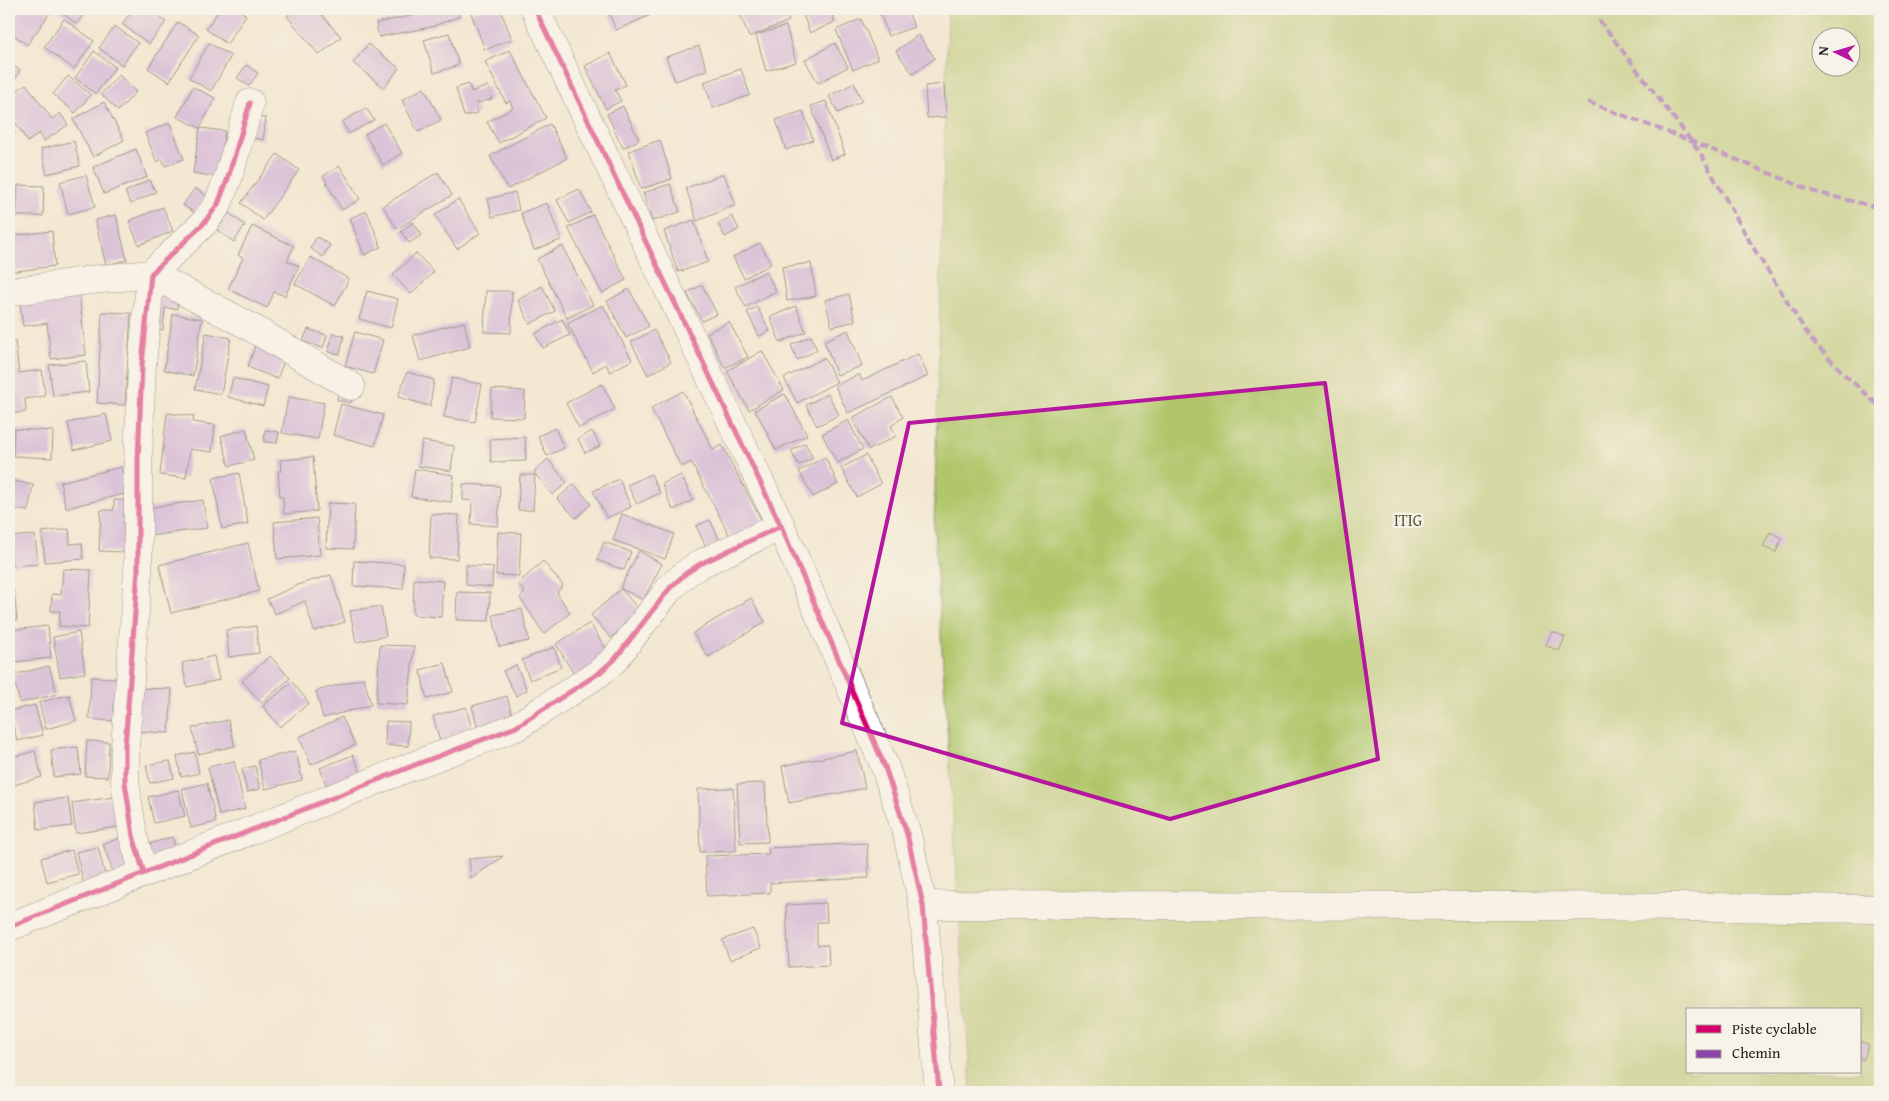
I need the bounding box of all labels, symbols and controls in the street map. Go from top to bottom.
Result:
north arrow [1812,28,1862,78]
text: N [1813,45,1833,56]
park label: ITIG [1394,508,1423,532]
legend [1686,1008,1862,1074]
text: Piste cyclable [1732,1018,1817,1039]
text: Chemin [1732,1042,1781,1063]

